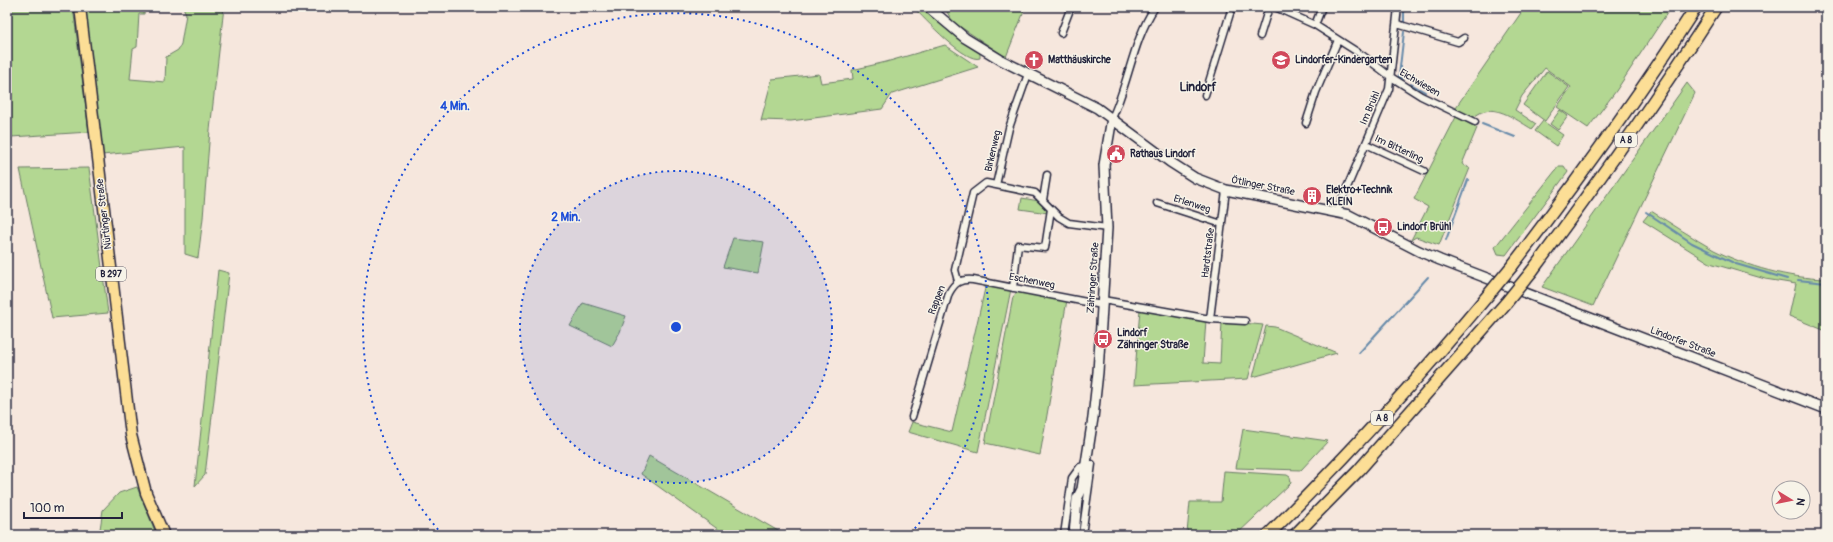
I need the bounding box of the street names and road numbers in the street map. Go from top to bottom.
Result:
street label: Eichwiesen [1397,67,1443,100]
street label: Im Brühl [1358,89,1382,127]
street label: Birkenweg [982,129,1004,173]
street label: Im Bitterling [1373,132,1425,166]
road number: A 8 [1615,133,1637,147]
street label: Ötlinger Straße [1230,173,1296,198]
street label: Nürtinger Straße [94,178,114,250]
street label: Erlenweg [1172,192,1212,216]
street label: Hardtstraße [1199,227,1217,279]
street label: Zähringer Straße [1085,242,1101,314]
road number: B 297 [96,267,126,281]
street label: Eschenweg [1008,271,1056,291]
street label: Rappen [926,283,948,316]
street label: Lindorfer Straße [1649,324,1718,360]
road number: A 8 [1371,411,1393,425]

